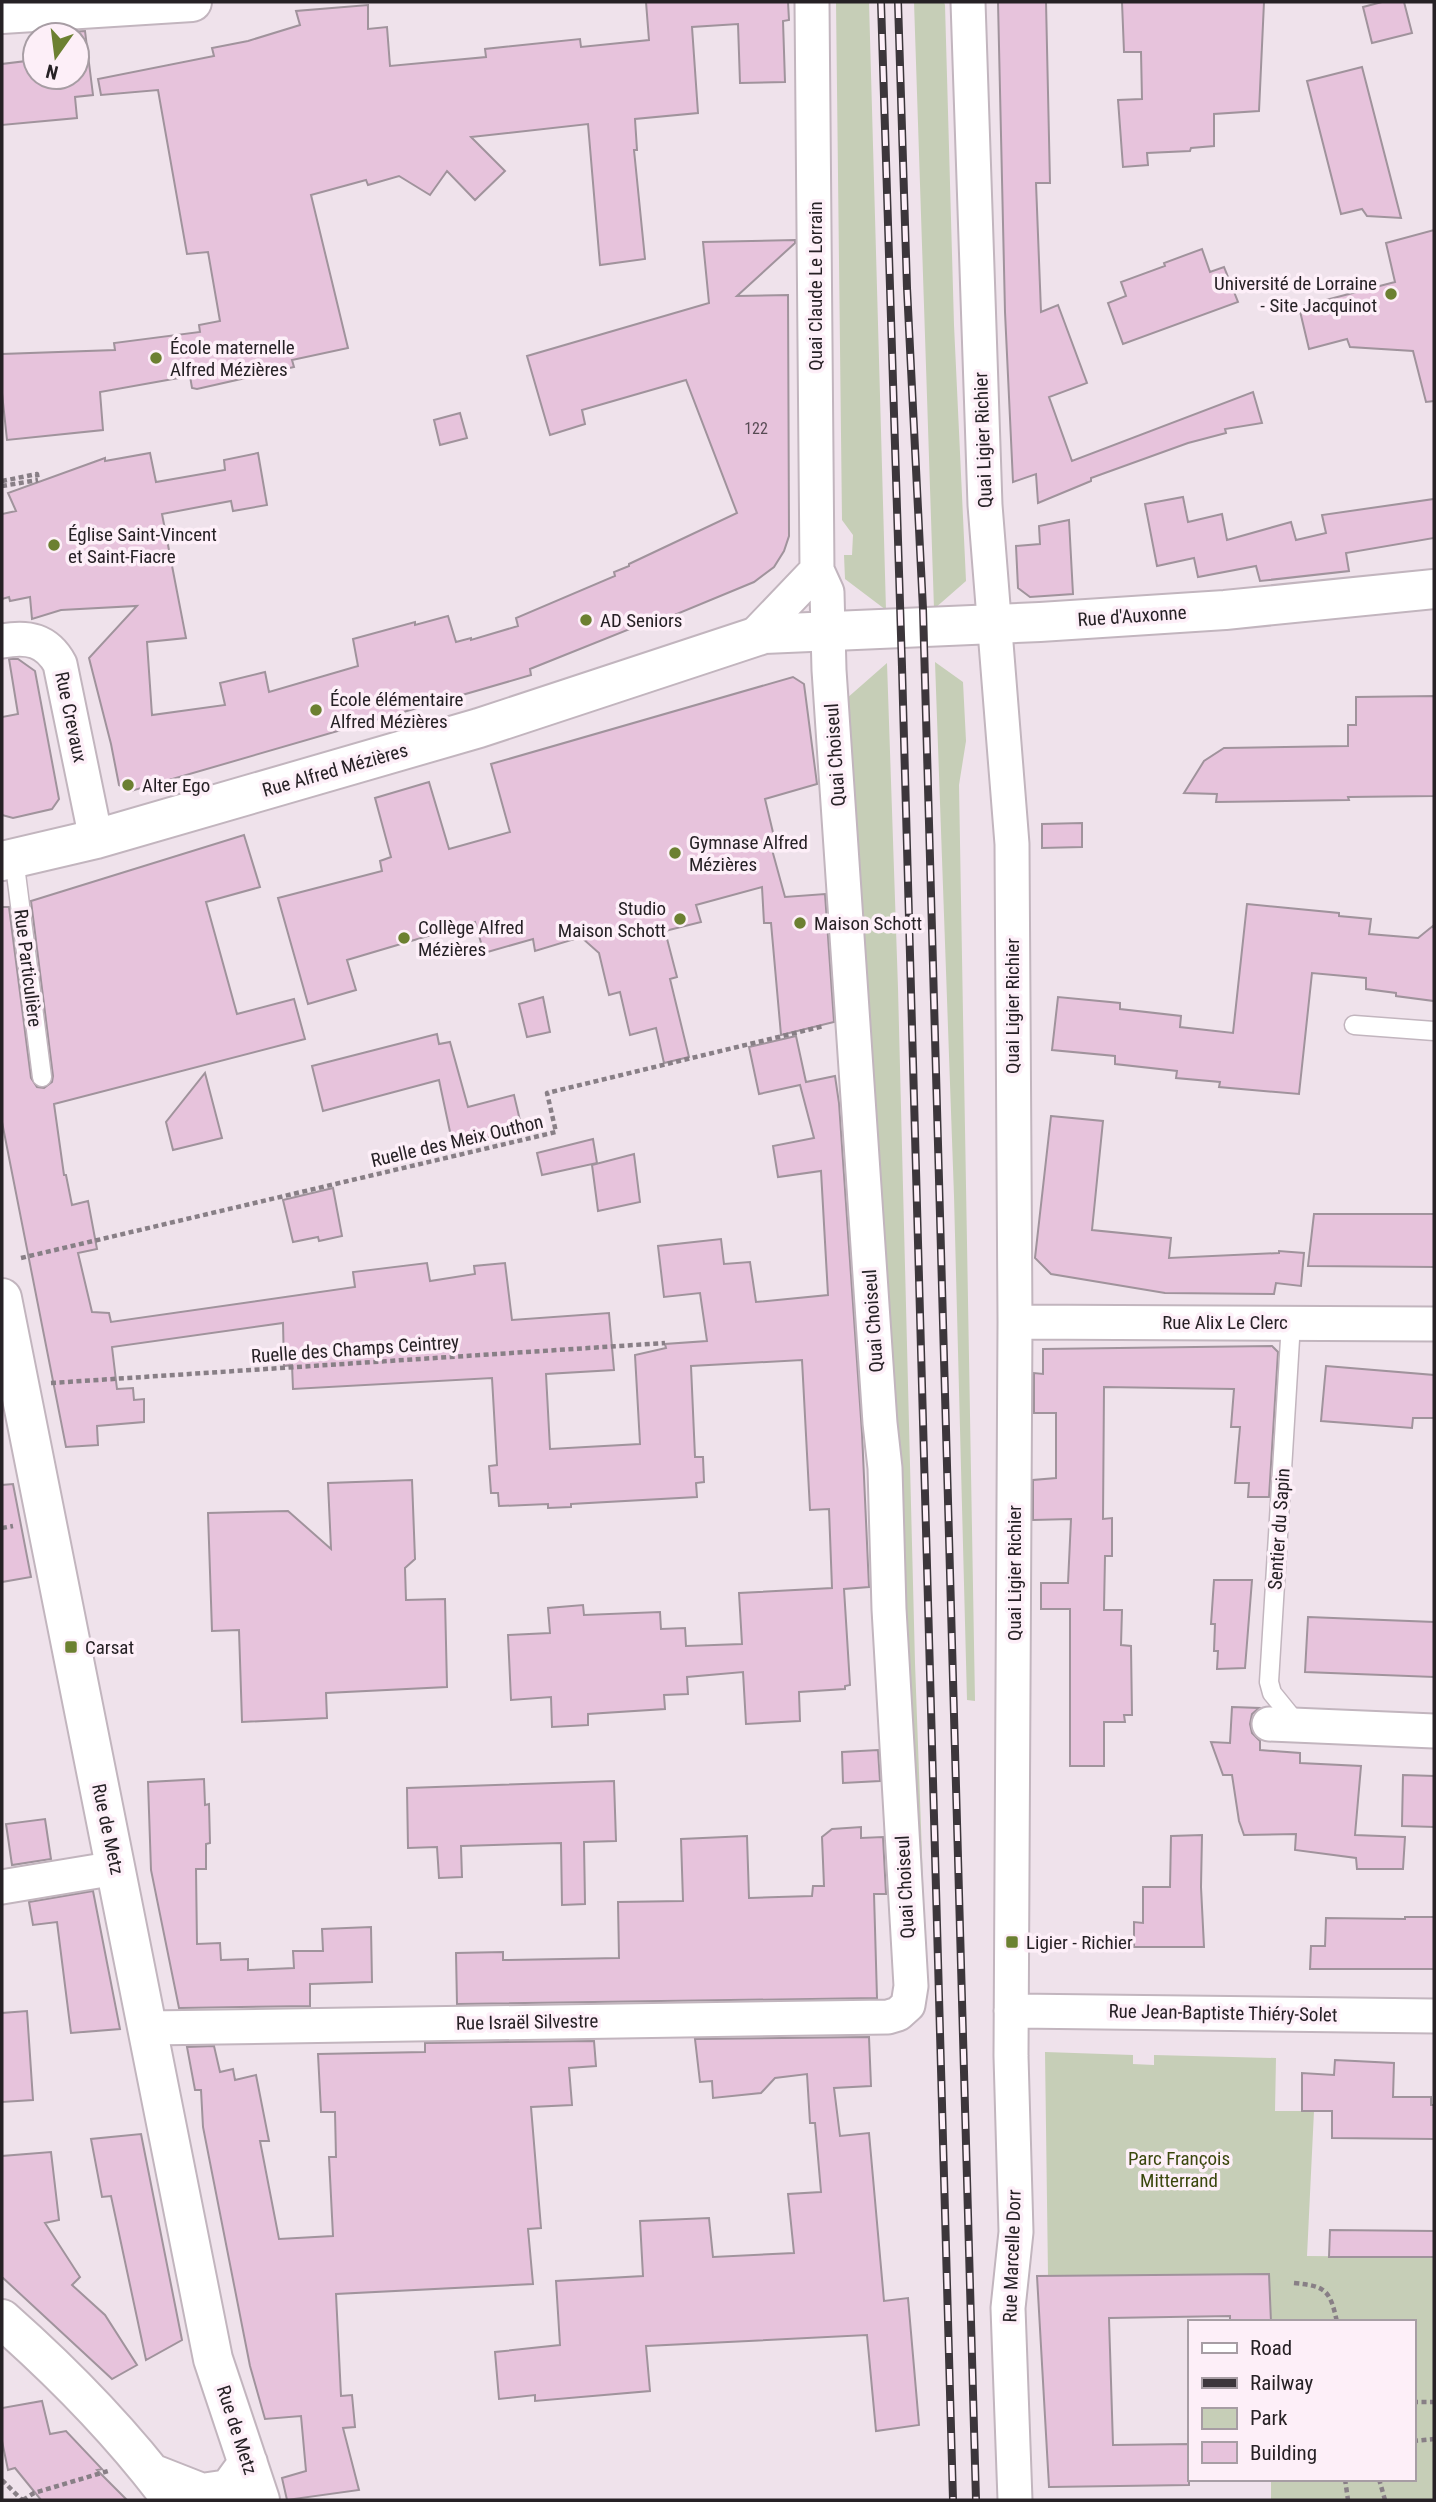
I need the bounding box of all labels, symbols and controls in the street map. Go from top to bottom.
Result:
north arrow [21,21,91,91]
text: N [44,59,60,85]
street label: Quai Claude Le Lorrain [804,201,827,371]
place label: Université de Lorraine - Site Jacquinot [1214,272,1377,317]
marker: Université de Lorraine - Site Jacquinot [1383,286,1399,302]
place label: École maternelle Alfred Mézières [170,336,295,381]
marker: École maternelle Alfred Mézières [148,350,164,366]
street label: Quai Ligier Richier [969,371,997,508]
house number: 122 [744,419,768,438]
place label: Église Saint-Vincent et Saint-Fiacre [68,523,217,568]
marker: Église Saint-Vincent et Saint-Fiacre [46,537,62,553]
street label: Rue d'Auxonne [1077,601,1187,631]
place label: AD Seniors [600,609,682,632]
marker: AD Seniors [578,612,594,628]
street label: Rue Crevaux [50,669,92,765]
place label: École élémentaire Alfred Mézières [330,688,463,733]
marker: École élémentaire Alfred Mézières [308,702,324,718]
street label: Quai Choiseul [820,703,850,807]
street label: Rue Alfred Mézières [260,738,410,802]
place label: Alter Ego [142,774,210,797]
marker: Alter Ego [120,777,136,793]
place label: Gymnase Alfred Mézières [689,831,808,876]
marker: Gymnase Alfred Mézières [667,845,683,861]
place label: Studio Maison Schott [558,897,666,942]
street label: Rue Particulière [9,908,47,1028]
marker: Studio Maison Schott [672,911,688,927]
place label: Maison Schott [814,912,922,935]
marker: Maison Schott [792,915,808,931]
place label: Collège Alfred Mézières [418,916,524,961]
marker: Collège Alfred Mézières [396,930,412,946]
street label: Quai Ligier Richier [1001,938,1024,1074]
street label: Ruelle des Meix Outhon [369,1110,545,1172]
street label: Quai Choiseul [858,1269,888,1373]
street label: Rue Alix Le Clerc [1162,1311,1288,1334]
street label: Ruelle des Champs Ceintrey [250,1330,460,1368]
street label: Sentier du Sapin [1263,1467,1295,1591]
street label: Quai Ligier Richier [1003,1505,1026,1641]
place label: Carsat [85,1636,134,1659]
marker: Carsat [63,1639,79,1655]
street label: Rue de Metz [87,1781,129,1877]
street label: Quai Choiseul [891,1835,919,1939]
place label: Ligier - Richier [1026,1931,1133,1954]
marker: Ligier - Richier [1004,1934,1020,1950]
street label: Rue Jean-Baptiste Thiéry-Solet [1108,2000,1338,2026]
street label: Rue Israël Silvestre [456,2009,598,2035]
park label: Parc François Mitterrand [1128,2147,1230,2192]
street label: Rue Marcelle Dorr [998,2189,1026,2323]
legend [1188,2320,1415,2481]
text: Road [1250,2336,1292,2360]
text: Railway [1250,2371,1313,2395]
street label: Rue de Metz [212,2382,262,2478]
text: Park [1250,2406,1288,2430]
text: Building [1250,2441,1317,2465]

